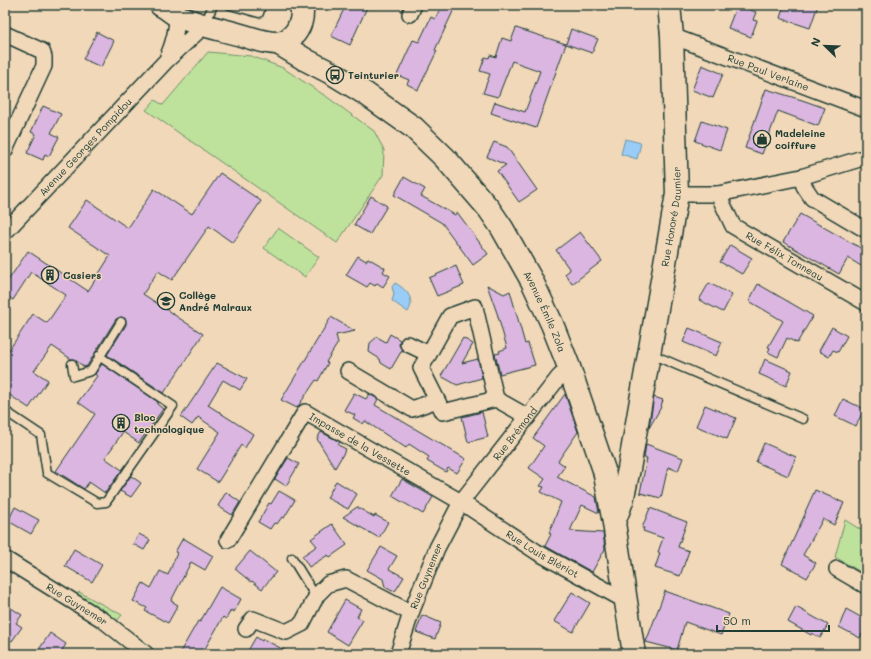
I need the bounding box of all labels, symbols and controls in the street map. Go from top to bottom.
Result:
north arrow [805,26,845,66]
text: N [807,35,824,49]
street label: Rue Paul Verlaine [726,51,811,94]
bus stop icon: Teinturier [325,65,345,85]
place label: Teinturier [348,68,399,82]
street label: Avenue Georges Pompidou [36,95,135,199]
place label: Madeleine coiffure [775,126,825,152]
shop icon: Madeleine coiffure [752,129,772,149]
street label: Rue Honoré Daumier [657,166,684,268]
street label: Rue Félix Tonneau [743,228,826,284]
building icon: Casiers [40,265,60,285]
place label: Casiers [63,268,101,282]
street label: Avenue Émile Zola [520,268,569,354]
place label: Collège André Malraux [179,288,252,314]
school or university icon: Collège André Malraux [156,291,176,311]
street label: Rue Brémond [489,404,540,463]
street label: Impasse de la Vessette [307,409,414,479]
place label: Bloc technologique [134,410,204,436]
building icon: Bloc technologique [111,413,131,433]
street label: Rue Louis Blériot [503,527,581,581]
street label: Rue Guynemer [406,540,446,611]
street label: Rue Guynemer [44,579,111,628]
scale bar [717,607,829,633]
text: 50 m [723,612,751,628]

